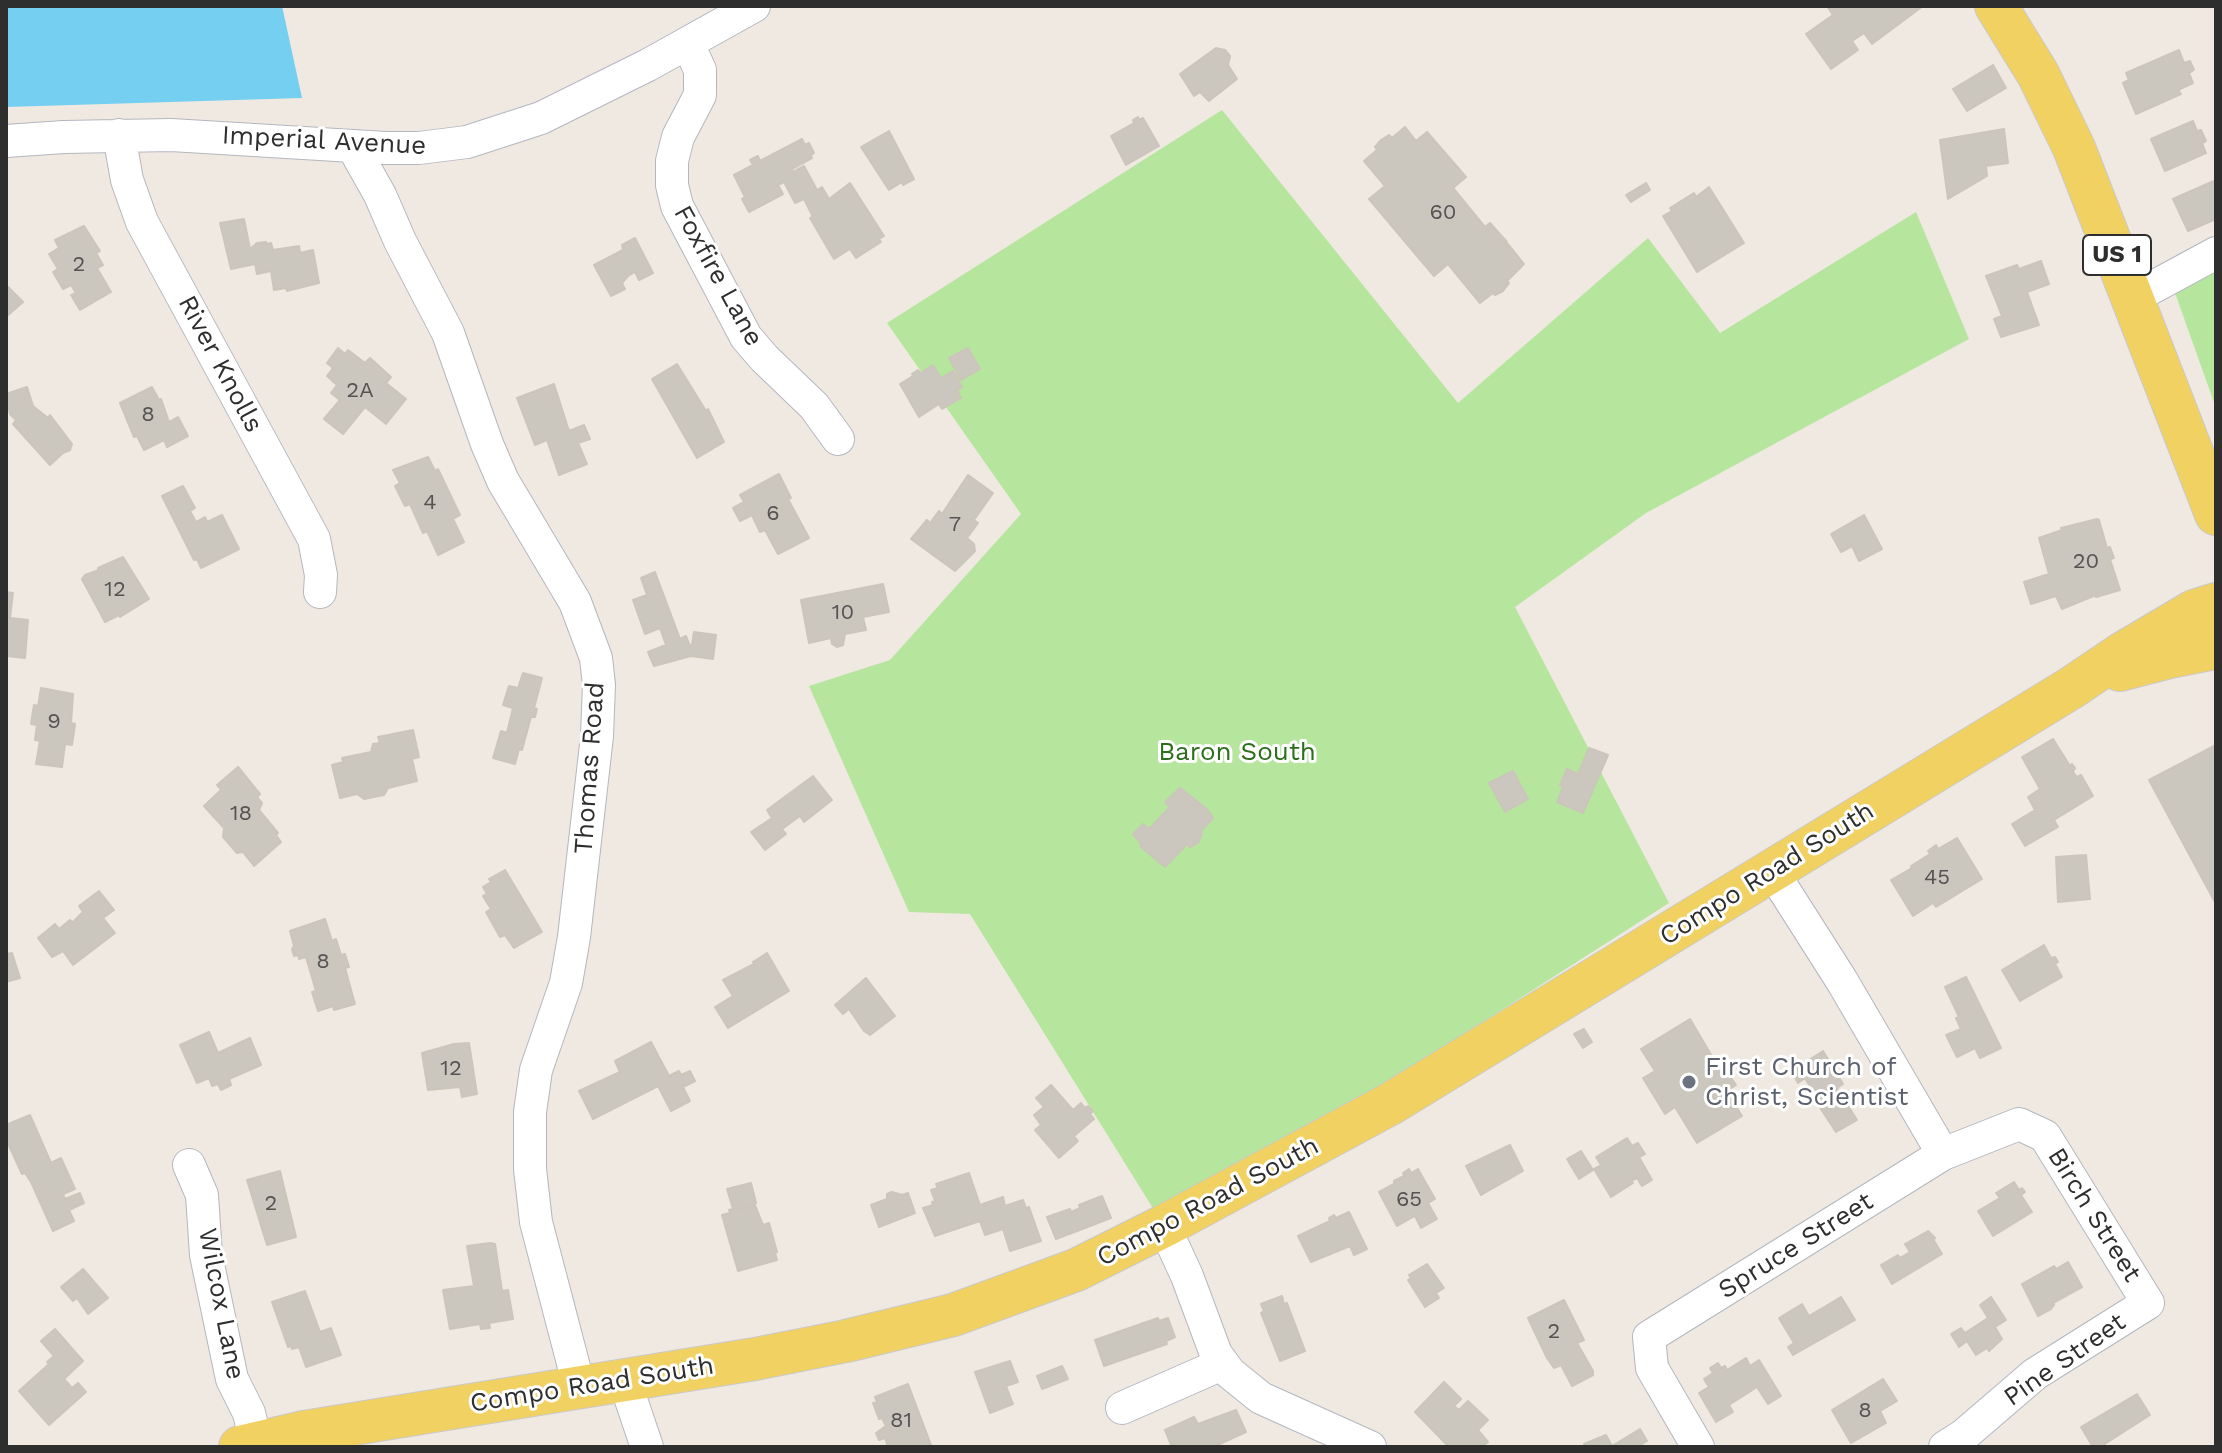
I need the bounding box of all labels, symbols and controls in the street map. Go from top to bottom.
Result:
street label: Imperial Avenue [221,120,427,162]
street label: Foxfire Lane [667,200,769,352]
house number: 60 [1429,200,1457,226]
road number: US 1 [2083,235,2151,275]
house number: 2 [73,252,85,278]
street label: River Knolls [171,290,269,438]
house number: 2A [346,378,374,404]
house number: 8 [141,402,155,428]
house number: 4 [423,490,437,516]
house number: 6 [766,501,780,527]
house number: 7 [949,512,961,538]
house number: 20 [2073,549,2099,575]
house number: 12 [104,577,126,603]
house number: 10 [832,600,854,626]
street label: Thomas Road [568,681,612,855]
house number: 9 [47,709,61,735]
park label: Baron South [1158,736,1316,768]
street label: Compo Road South [1654,795,1880,953]
house number: 18 [230,801,252,827]
house number: 45 [1924,865,1950,891]
house number: 8 [316,949,330,975]
place label: First Church of Christ, Scientist [1705,1051,1908,1112]
house number: 12 [440,1056,462,1082]
marker: First Church of Christ, Scientist [1680,1073,1698,1091]
street label: Compo Road South [1092,1130,1324,1274]
street label: Birch Street [2041,1142,2147,1288]
street label: Spruce Street [1713,1186,1879,1306]
house number: 65 [1396,1187,1422,1213]
house number: 2 [265,1191,277,1217]
street label: Wilcox Lane [191,1226,251,1382]
street label: Pine Street [1998,1307,2132,1413]
house number: 2 [1548,1319,1560,1345]
street label: Compo Road South [468,1350,716,1420]
house number: 8 [1858,1398,1872,1424]
house number: 81 [890,1408,912,1434]

